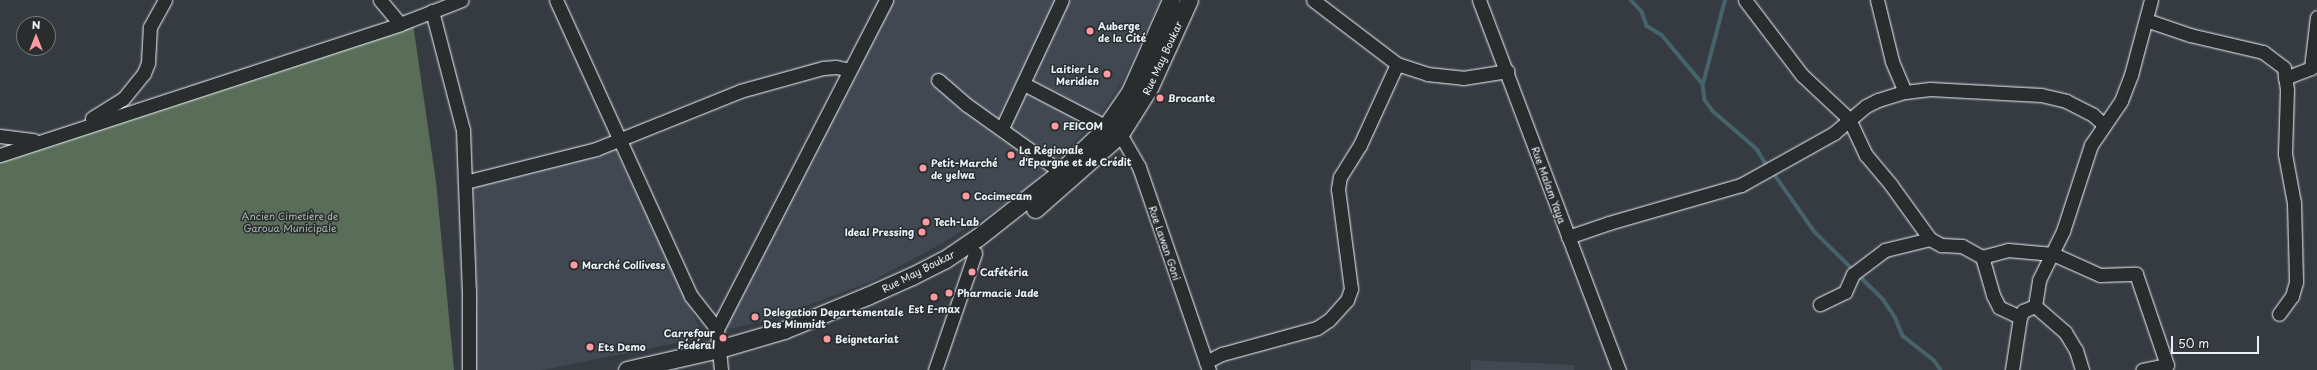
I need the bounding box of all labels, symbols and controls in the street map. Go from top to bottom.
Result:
north arrow [16,16,56,56]
text: N [32,16,40,33]
street label: Rue May Boukar [1139,18,1185,98]
place label: Auberge de la Cité [1098,19,1146,42]
marker: Auberge de la Cité [1085,26,1095,36]
place label: Laitier Le Meridien [1051,62,1099,86]
marker: Laitier Le Meridien [1102,69,1112,79]
place label: Brocante [1168,92,1215,104]
marker: Brocante [1155,93,1165,103]
place label: FEICOM [1063,120,1103,132]
marker: FEICOM [1050,121,1060,131]
place label: La Régionale d'Epargne et de Crédit [1019,143,1133,166]
street label: Rue Malam Yaya [1529,144,1569,226]
marker: La Régionale d'Epargne et de Crédit [1006,150,1016,160]
place label: Petit-Marché de yelwa [931,156,998,180]
marker: Petit-Marché de yelwa [918,163,928,173]
place label: Cocimecam [974,190,1032,202]
marker: Cocimecam [961,191,971,201]
street label: Rue Lawan Goni [1147,204,1183,282]
park label: Ancien Cimetière de Garoua Municipale [241,209,339,232]
place label: Tech-Lab [934,216,979,228]
marker: Tech-Lab [921,217,931,227]
place label: Ideal Pressing [845,226,914,238]
marker: Ideal Pressing [917,227,927,237]
street label: Rue May Boukar [879,247,957,295]
place label: Marché Collivess [582,259,666,271]
marker: Marché Collivess [569,260,579,270]
place label: Cafétéria [980,266,1028,278]
marker: Cafétéria [967,267,977,277]
place label: Pharmacie Jade [957,287,1040,299]
marker: Pharmacie Jade [944,288,954,298]
marker: Est E-max [929,292,939,302]
place label: Est E-max [908,303,960,315]
place label: Delegation Departementale Des Minmidt [763,305,904,328]
marker: Delegation Departementale Des Minmidt [750,312,760,322]
place label: Carrefour Fédéral [664,326,715,350]
scale bar [2173,328,2261,354]
marker: Carrefour Fédéral [718,333,728,343]
place label: Beignetariat [835,333,899,345]
marker: Beignetariat [822,334,832,344]
text: 50 m [2178,334,2209,352]
place label: Ets Demo [598,341,646,353]
marker: Ets Demo [585,342,595,352]

